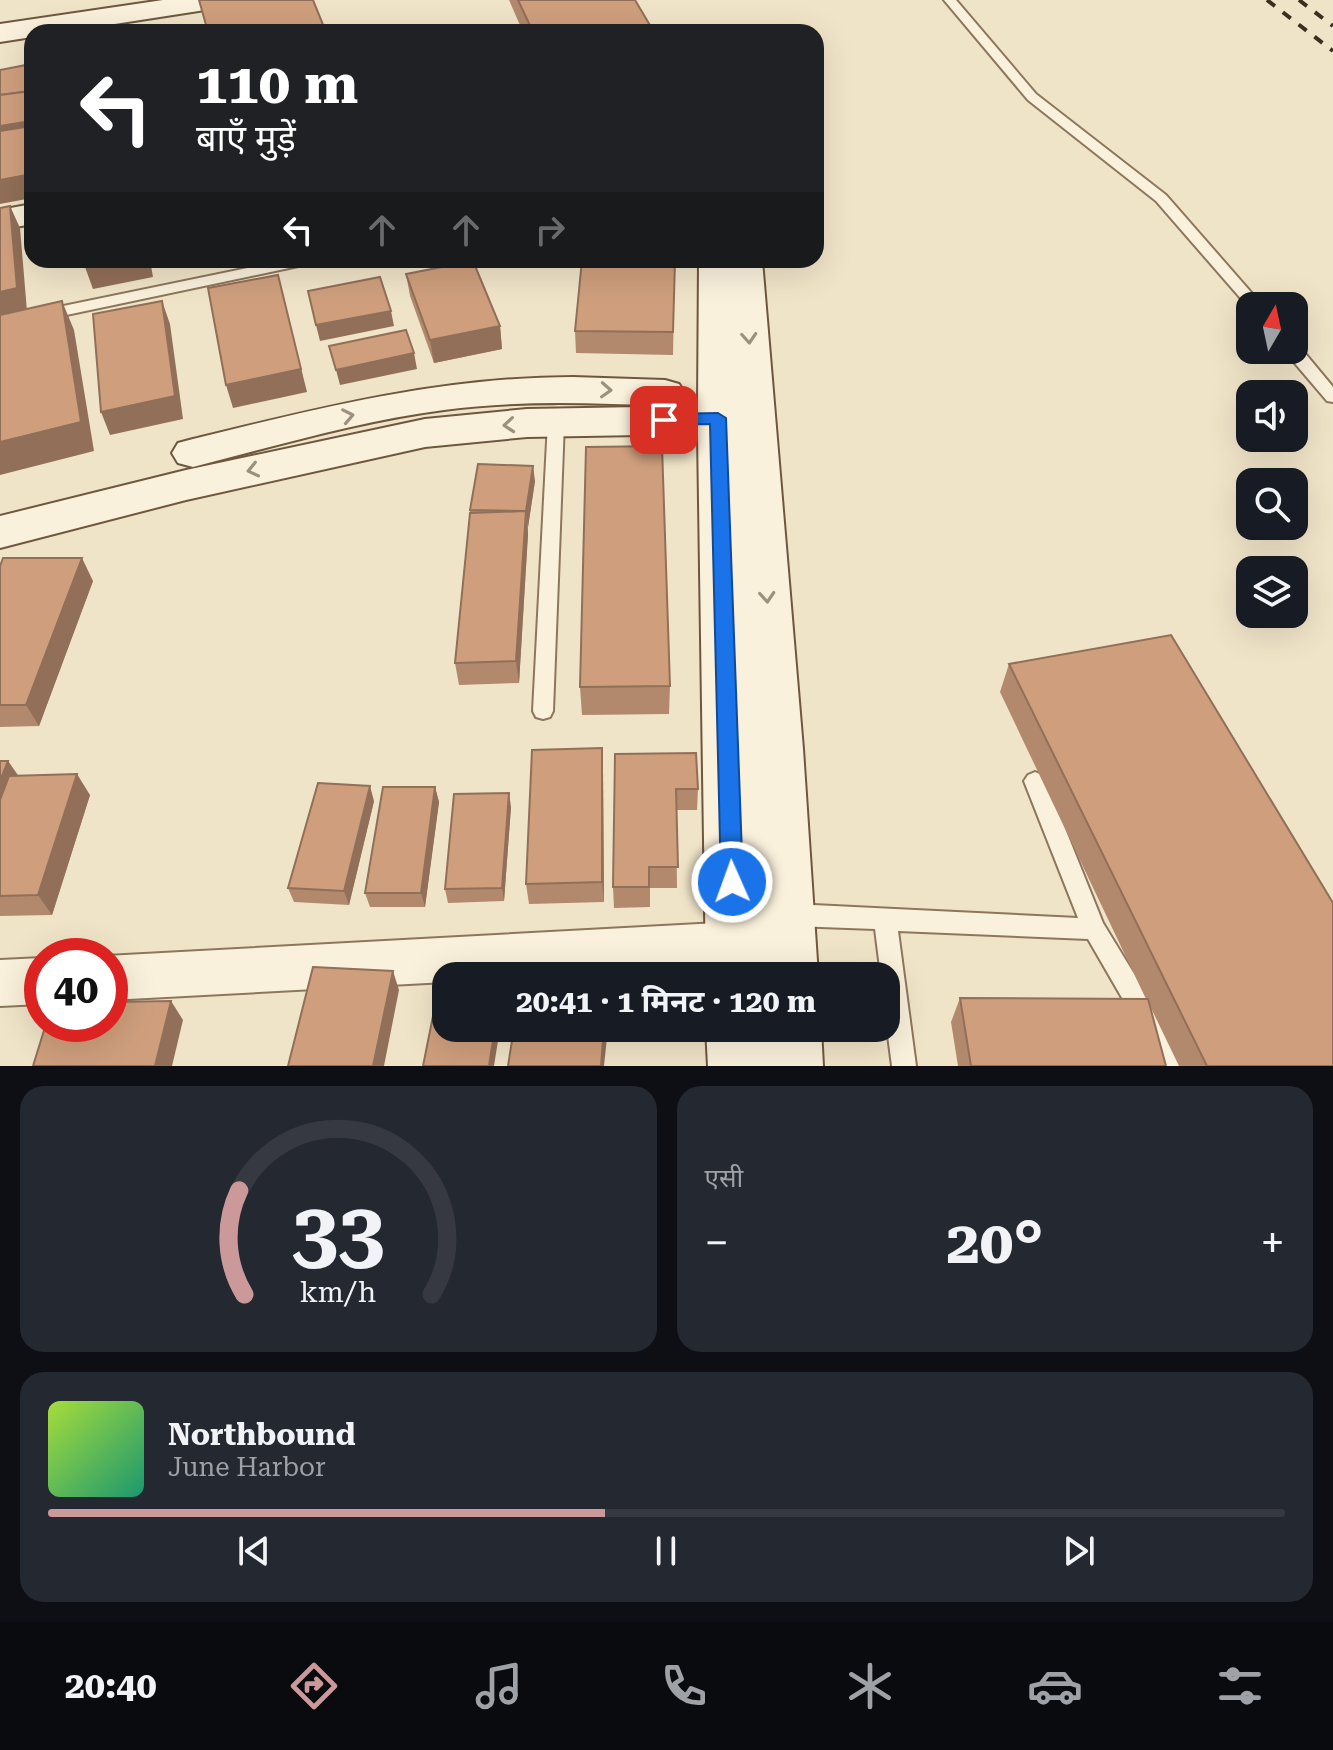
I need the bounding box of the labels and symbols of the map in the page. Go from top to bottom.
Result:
north arrow [1236,292,1308,364]
one-way arrow [740,332,757,345]
one-way arrow [600,382,613,399]
pin [630,386,698,454]
one-way arrow [341,408,354,425]
one-way arrow [502,416,515,433]
one-way arrow [247,461,261,478]
one-way arrow [758,591,775,604]
position arrow [690,840,774,924]
speed limit sign: 40 [24,938,128,1042]

